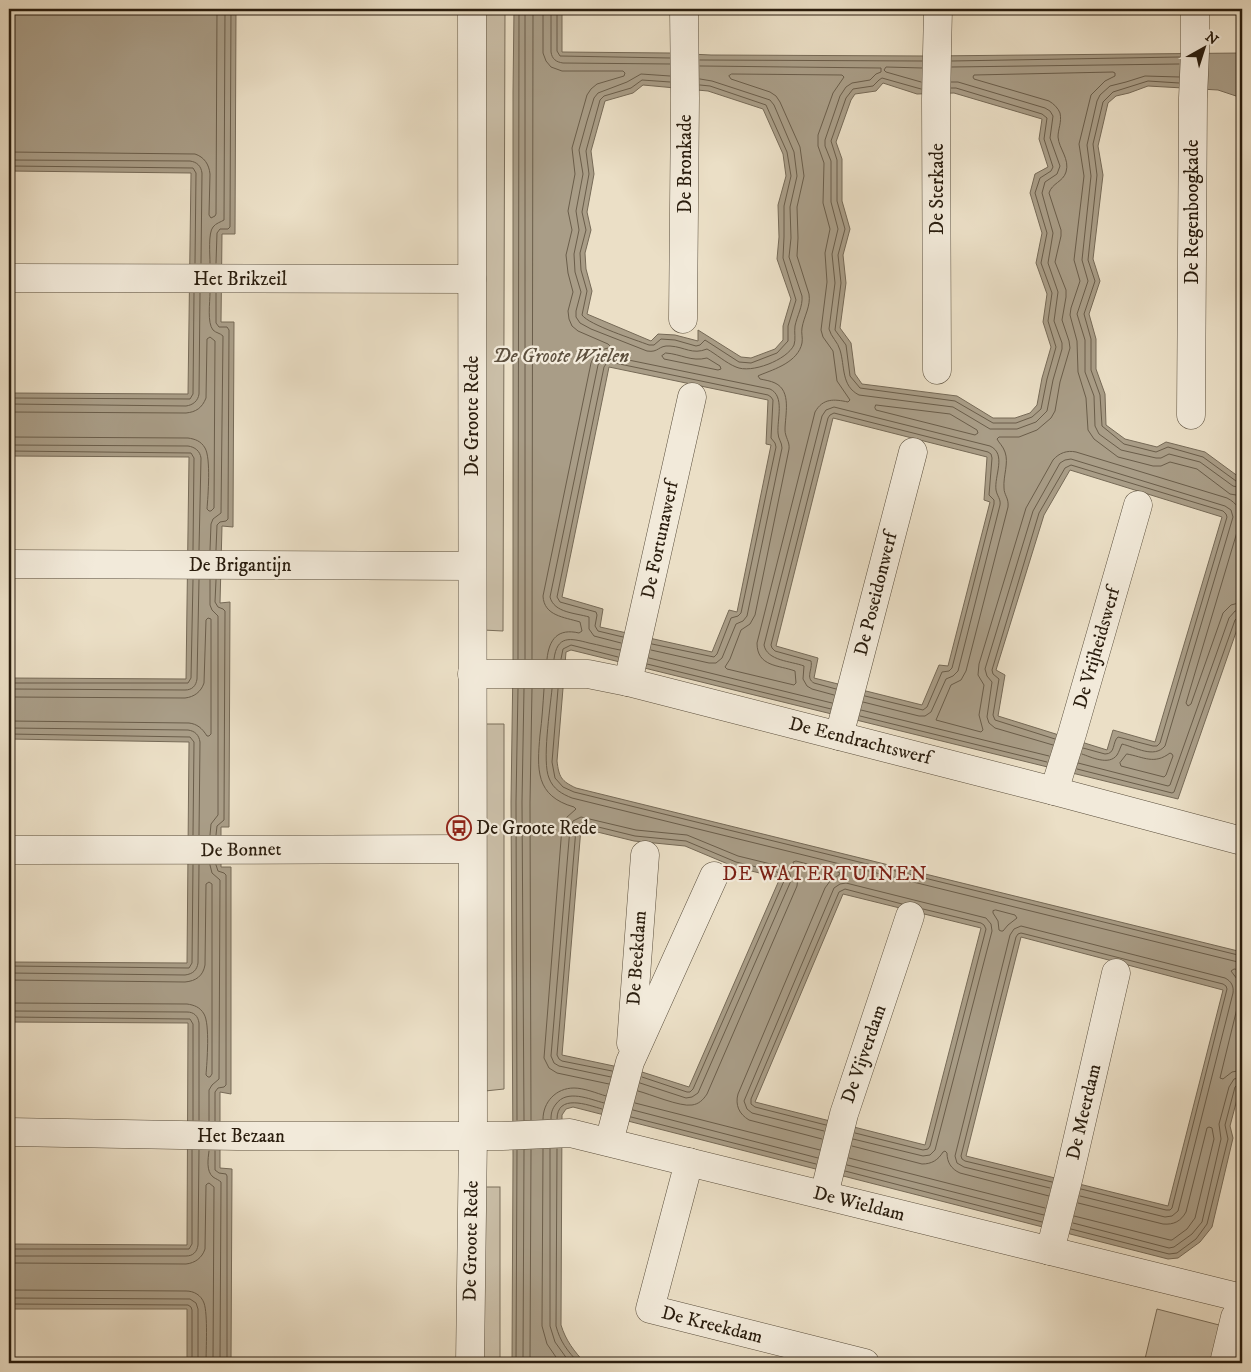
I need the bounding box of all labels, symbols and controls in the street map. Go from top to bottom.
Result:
north arrow [1178,22,1228,72]
text: N [1201,28,1222,50]
street label: De Bronkade [674,114,697,214]
street label: De Regenboogkade [1181,139,1204,285]
street label: De Sterkade [926,143,949,235]
street label: Het Brikzeil [193,268,287,291]
water label: De Groote Wielen [493,344,629,369]
street label: De Groote Rede [461,356,484,476]
street label: De Fortunawerf [636,476,684,601]
street label: De Poseidonwerf [850,527,903,658]
street label: De Brigantijn [189,554,291,577]
street label: De Vrijheidswerf [1069,582,1126,711]
street label: De Eendrachtswerf [787,712,936,770]
bus stop icon: De Groote Rede [446,815,472,841]
place label: De Groote Rede [476,817,597,840]
street label: De Bonnet [200,838,282,862]
district label: DE WATERTUINEN [722,862,928,887]
street label: De Beekdam [622,910,652,1006]
street label: De Vijverdam [836,1002,892,1106]
street label: De Meerdam [1062,1062,1106,1162]
street label: Het Bezaan [197,1125,285,1148]
street label: De Groote Rede [458,1180,484,1302]
street label: De Wieldam [811,1181,907,1227]
street label: De Kreekdam [659,1301,765,1349]

